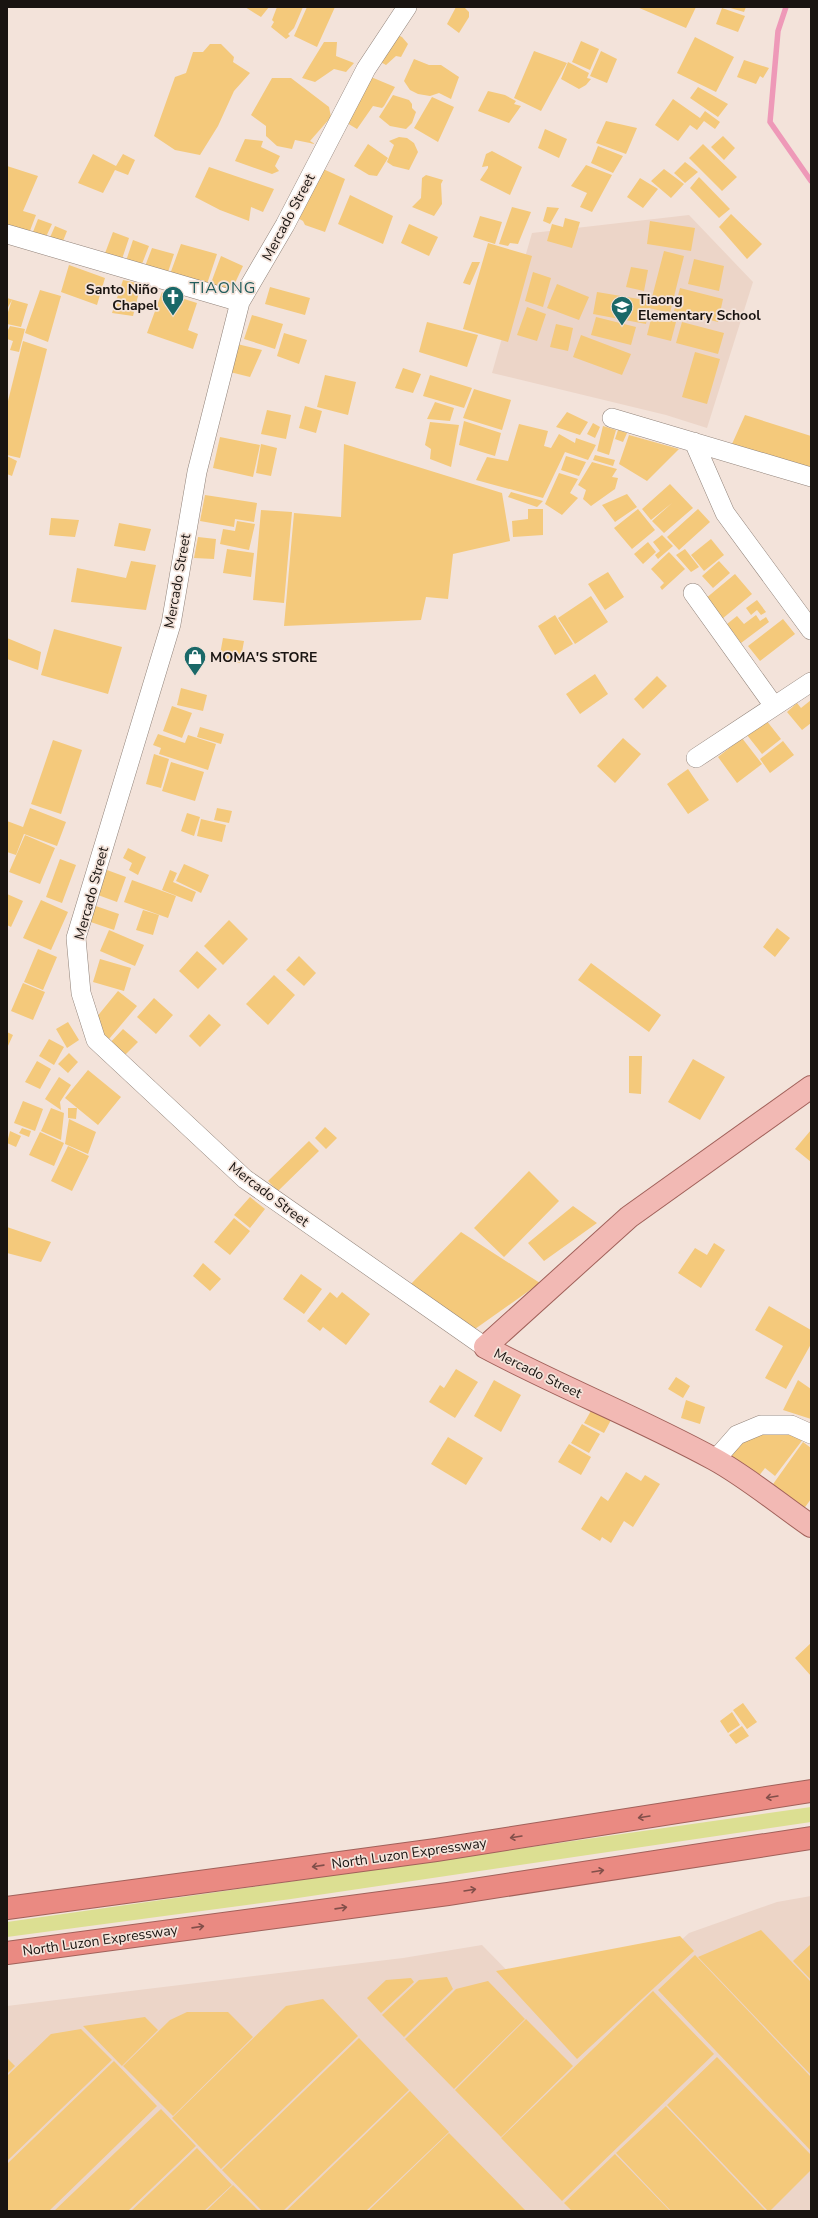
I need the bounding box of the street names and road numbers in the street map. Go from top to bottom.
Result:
street label: Mercado Street [258,170,319,264]
street label: Mercado Street [160,532,195,630]
street label: Mercado Street [70,844,113,942]
street label: Mercado Street [225,1158,313,1231]
street label: Mercado Street [491,1344,585,1403]
street label: North Luzon Expressway [330,1833,489,1874]
street label: North Luzon Expressway [21,1920,180,1961]

